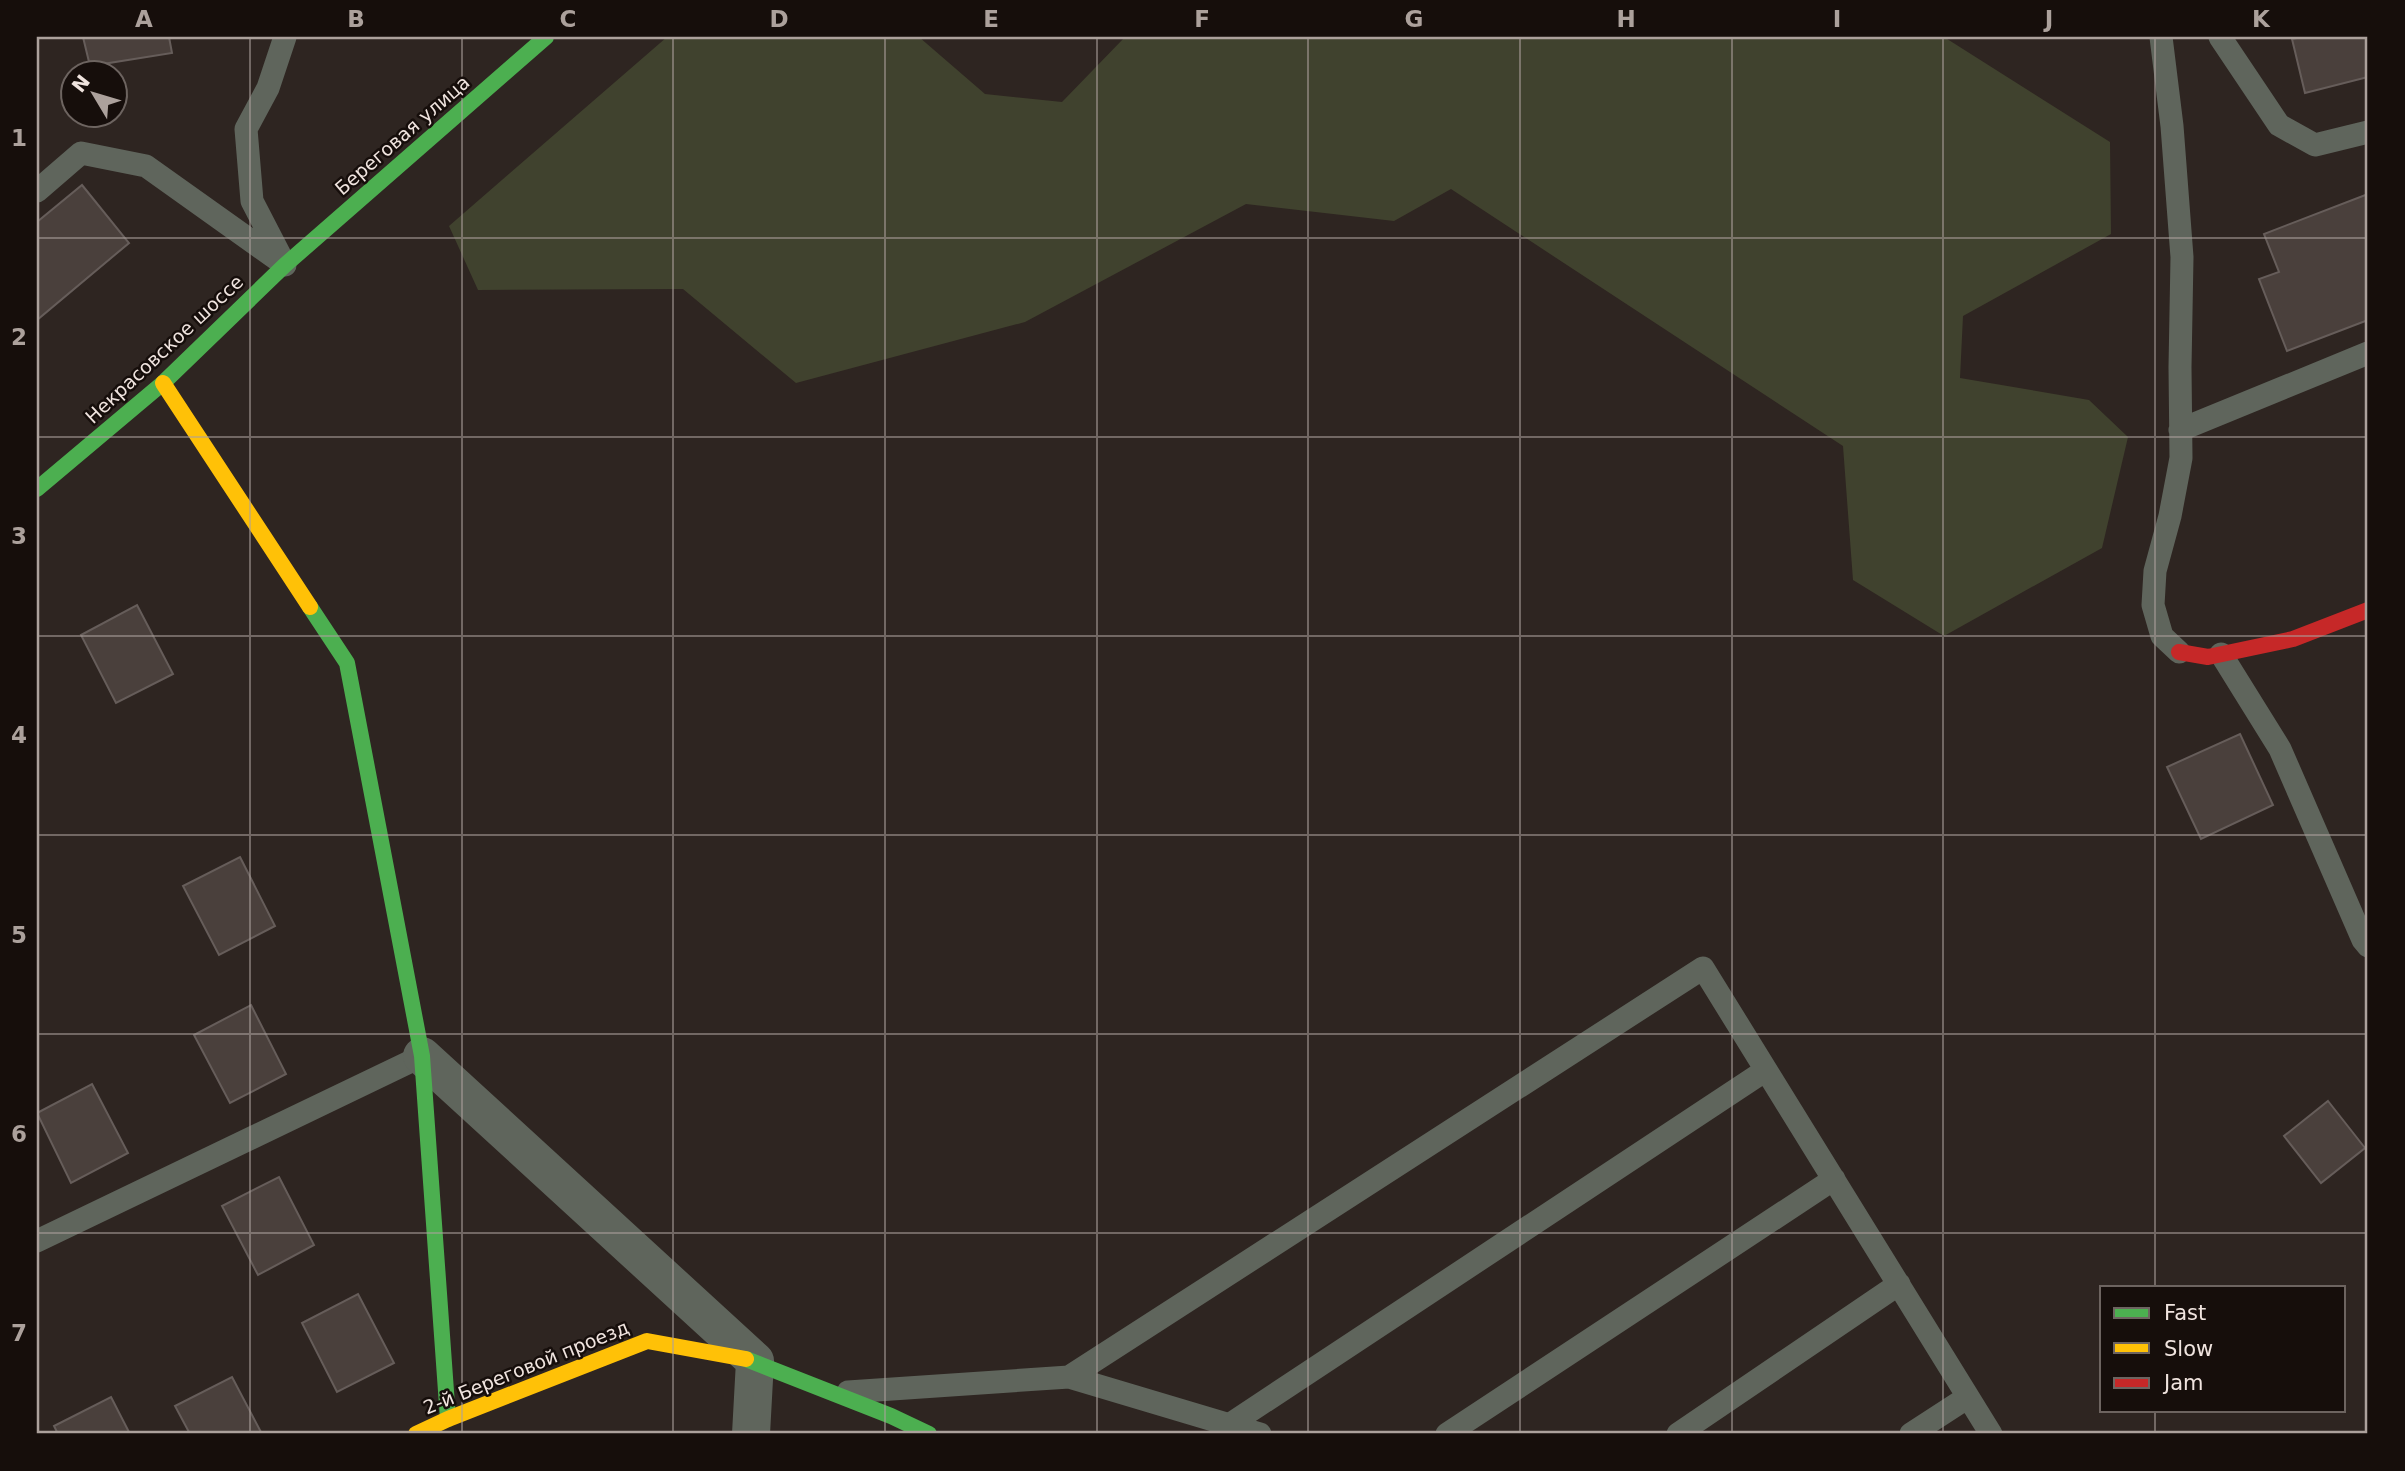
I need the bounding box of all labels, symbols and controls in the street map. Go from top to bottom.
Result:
text: A [135,6,153,32]
text: B [347,6,365,32]
text: C [560,6,576,32]
text: D [769,6,789,32]
text: E [983,6,999,32]
text: F [1194,6,1210,32]
text: G [1405,6,1423,32]
text: H [1616,6,1636,32]
text: I [1833,6,1841,32]
text: J [2043,6,2053,32]
text: K [2252,6,2271,32]
north arrow [60,60,130,130]
text: N [67,70,94,97]
street label: Береговая улица [330,71,474,199]
text: 1 [11,125,27,151]
street label: Некрасовское шоссе [81,270,247,428]
text: 2 [11,324,27,350]
text: 3 [11,523,27,549]
text: 4 [11,722,27,748]
text: 5 [11,922,27,948]
text: 6 [11,1121,27,1147]
legend [2100,1286,2346,1412]
text: Fast [2164,1301,2206,1325]
street label: 2-й Береговой проезд [420,1316,632,1418]
text: 7 [11,1320,27,1346]
text: Slow [2164,1337,2213,1361]
text: Jam [2162,1371,2204,1395]

